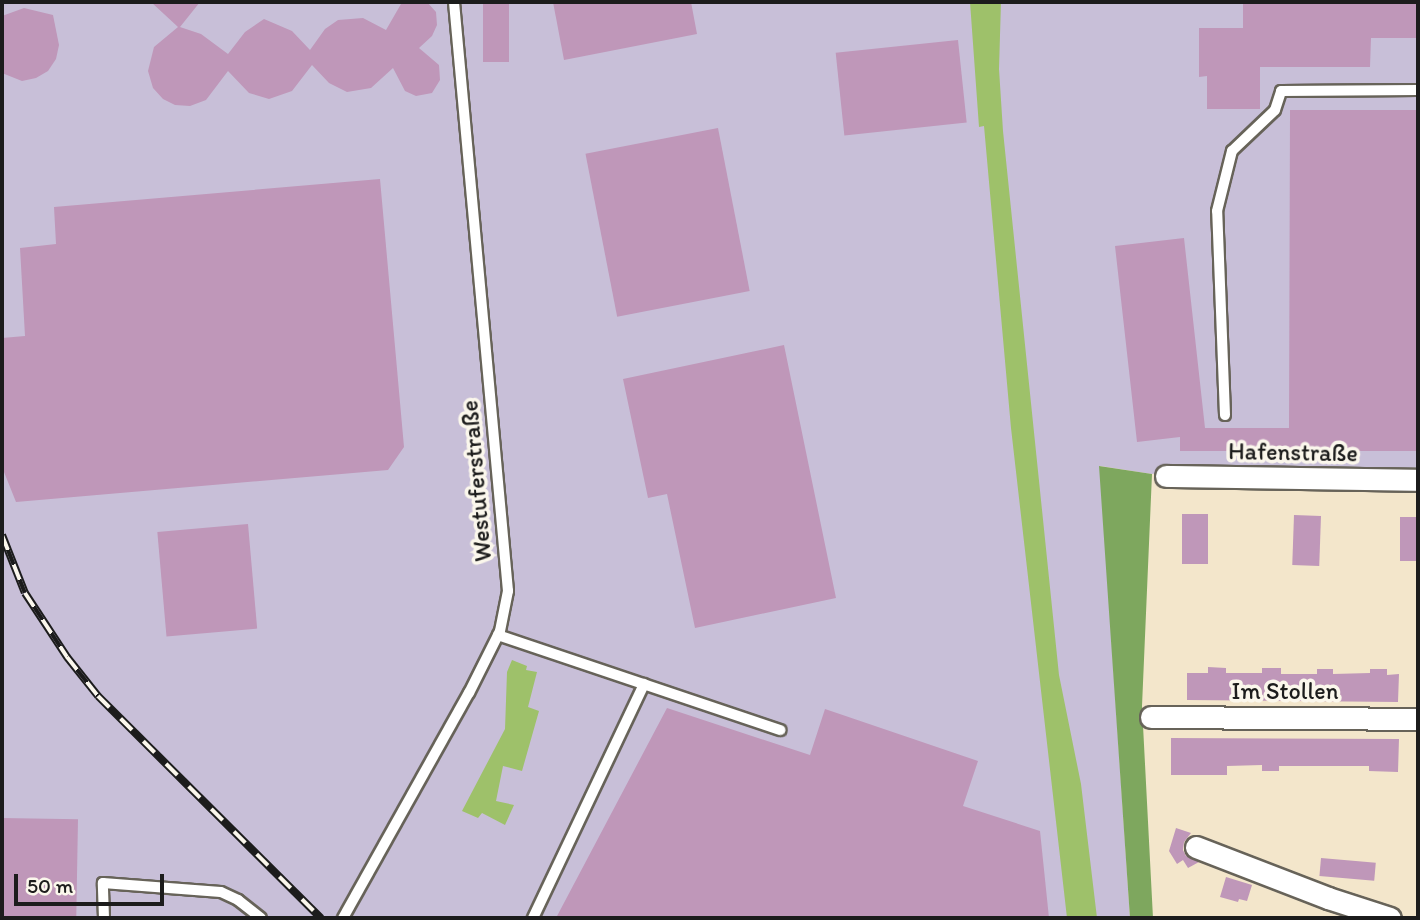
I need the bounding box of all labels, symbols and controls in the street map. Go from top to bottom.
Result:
street label: Westuferstraße [455,399,497,563]
street label: Hafenstraße [1228,436,1358,468]
street label: Im Stollen [1231,677,1339,705]
scale bar [18,860,168,904]
text: 50 m [27,873,73,898]

